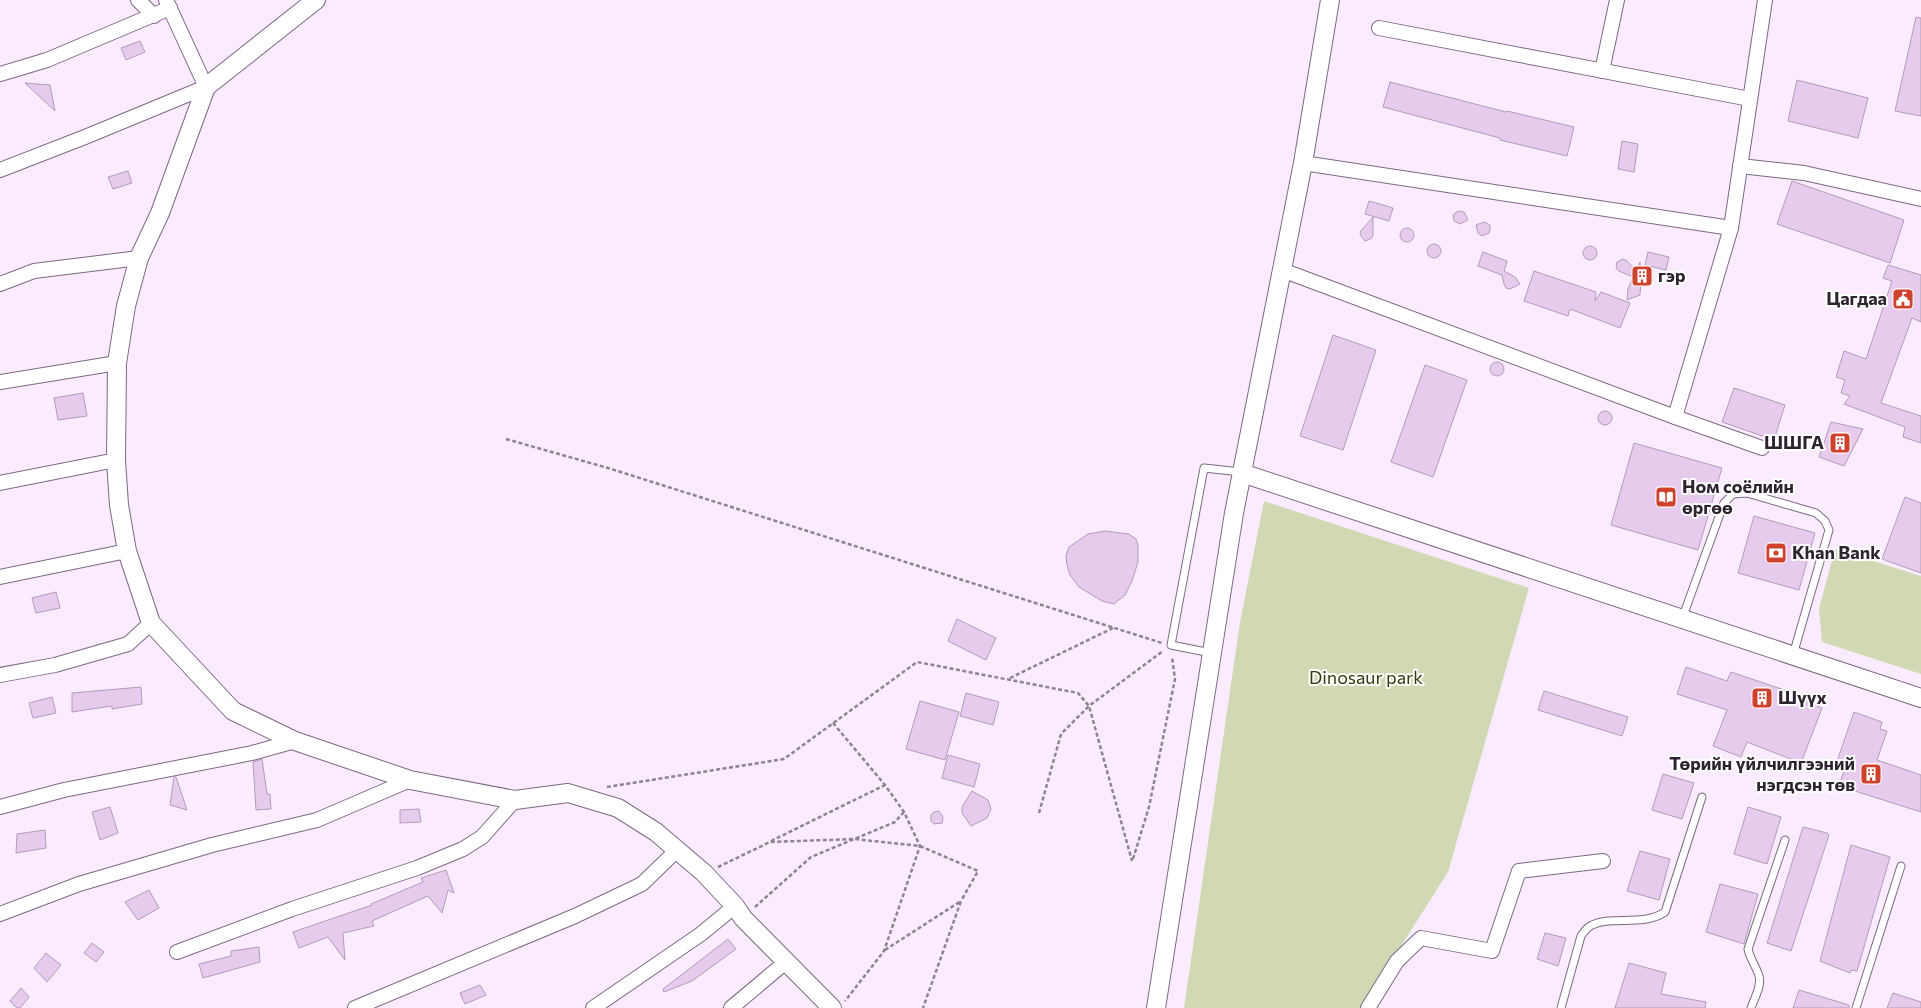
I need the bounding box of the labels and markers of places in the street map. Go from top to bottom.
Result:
building icon: гэр [1630,264,1654,288]
place label: гэр [1658,264,1685,286]
place label: Цагдаа [1826,287,1887,309]
public building icon: Цагдаа [1891,287,1915,311]
place label: ШШГА [1764,431,1824,453]
building icon: ШШГА [1828,431,1852,455]
place label: Ном соёлийн өргөө [1682,475,1794,518]
library icon: Ном соёлийн өргөө [1654,485,1678,509]
bank icon: Khan Bank [1764,541,1788,565]
place label: Khan Bank [1792,541,1881,563]
building icon: Шүүх [1750,686,1774,710]
place label: Шүүх [1778,686,1827,708]
place label: Төрийн үйлчилгээний нэгдсэн төв [1669,752,1855,795]
building icon: Төрийн үйлчилгээний нэгдсэн төв [1859,762,1883,786]

